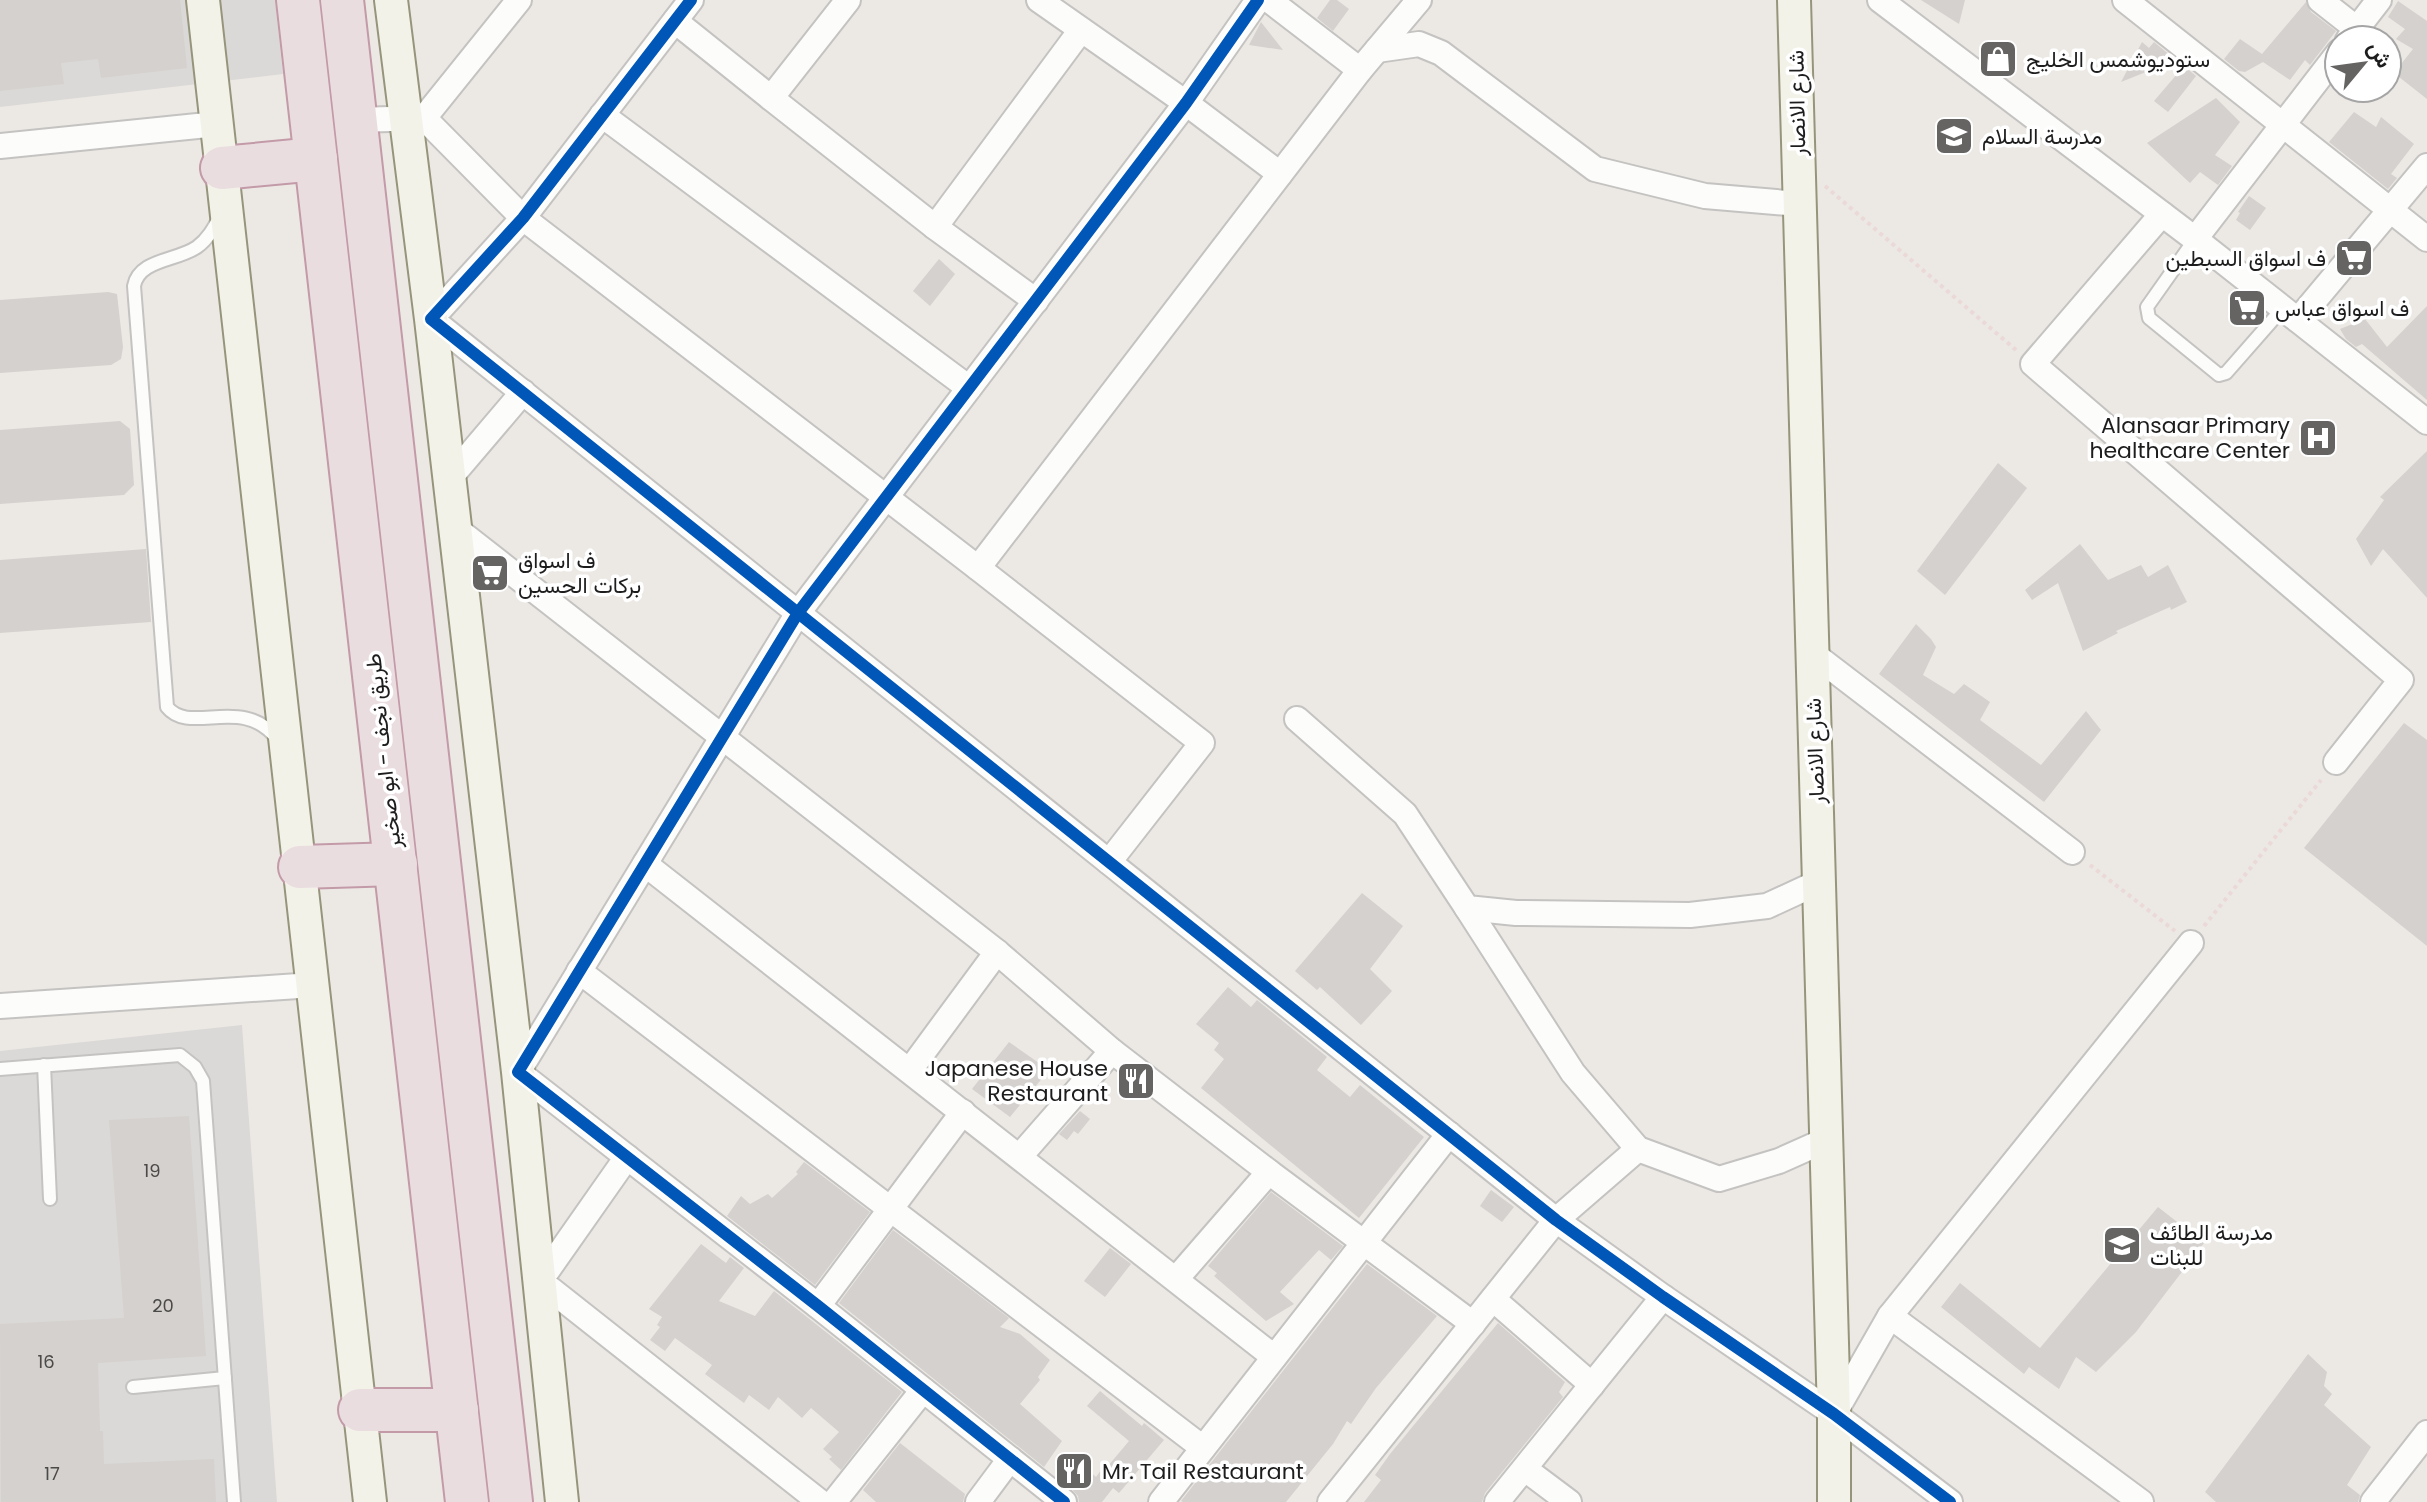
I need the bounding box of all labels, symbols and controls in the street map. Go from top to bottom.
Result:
north arrow [2323,24,2403,104]
text: ش [2360,35,2400,74]
shop icon: ستوديوشمس الخليج [1977,38,2019,80]
place label: ستوديوشمس الخليج [2026,44,2210,75]
street label: شارع الانصار [1781,50,1813,157]
school or university icon: مدرسة السلام [1933,115,1975,157]
place label: مدرسة السلام [1982,121,2102,152]
supermarket icon: ف اسواق السبطين [2333,237,2375,279]
place label: ف اسواق السبطين [2166,243,2326,274]
supermarket icon: ف اسواق عباس [2226,287,2268,329]
place label: ف اسواق عباس [2275,293,2409,324]
place label: Alansaar Primary healthcare Center [2089,410,2291,466]
hospital icon: Alansaar Primary healthcare Center [2297,417,2339,459]
place label: ف اسواق بركات الحسين [518,545,641,601]
supermarket icon: ف اسواق بركات الحسين [469,552,511,594]
street label: طريق نجف - ابو صخير [357,652,409,851]
street label: شارع الانصار [1798,697,1832,806]
place label: Japanese House Restaurant [924,1053,1108,1109]
restaurant icon: Japanese House Restaurant [1115,1060,1157,1102]
house number: 19 [143,1158,161,1183]
place label: مدرسة الطائف للبنات [2150,1217,2273,1273]
school or university icon: مدرسة الطائف للبنات [2101,1224,2143,1266]
house number: 20 [152,1293,174,1318]
house number: 16 [37,1349,55,1374]
restaurant icon: Mr. Tail Restaurant [1053,1450,1095,1492]
place label: Mr. Tail Restaurant [1102,1456,1304,1487]
house number: 17 [44,1461,60,1486]

